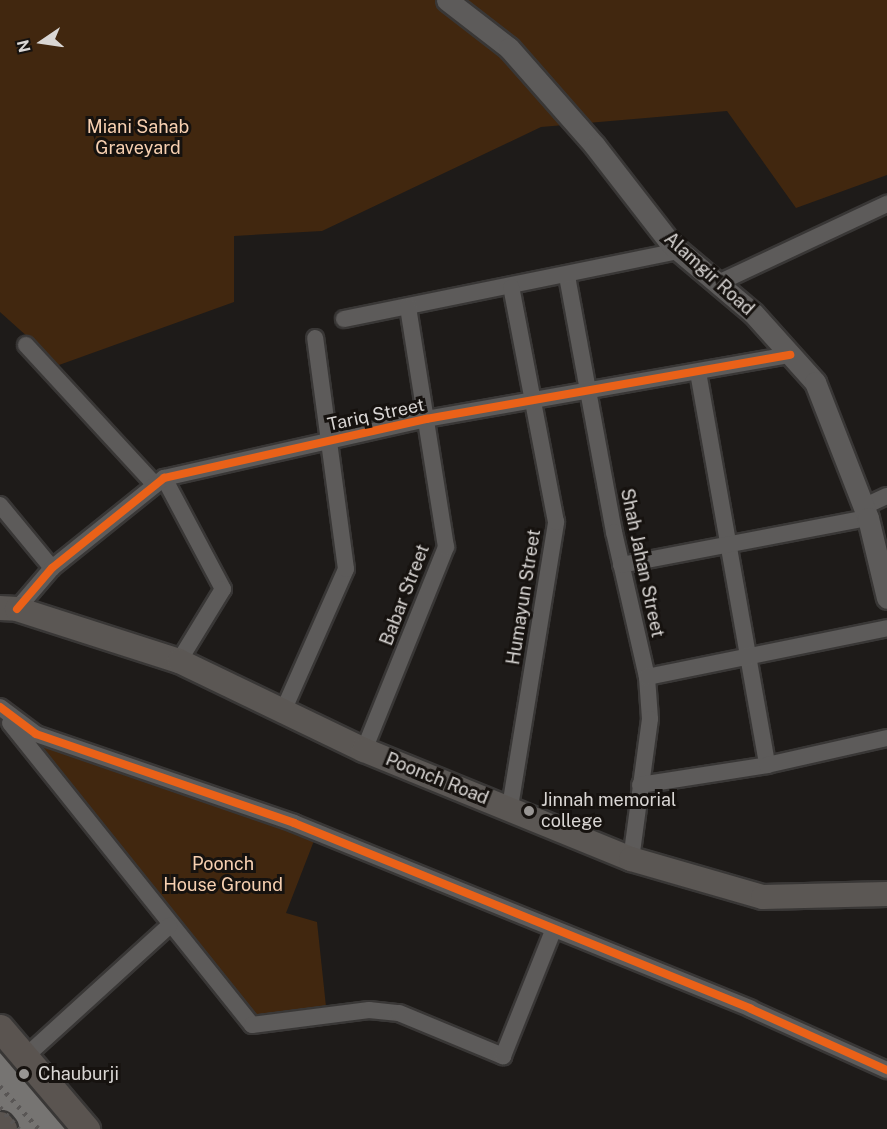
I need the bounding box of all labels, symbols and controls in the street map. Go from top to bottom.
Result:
north arrow [12,12,72,72]
text: N [13,38,35,54]
park label: Miani Sahab Graveyard [87,117,189,160]
street label: Alamgir Road [660,228,758,320]
street label: Tariq Street [325,394,427,436]
street label: Shah Jahan Street [616,487,668,639]
street label: Humayun Street [503,528,545,666]
street label: Babar Street [376,541,434,649]
street label: Poonch Road [382,749,492,809]
place label: Jinnah memorial college [541,790,676,832]
marker: Jinnah memorial college [522,804,536,818]
park label: Poonch House Ground [163,854,283,896]
place label: Chauburji [38,1063,119,1085]
marker: Chauburji [15,1065,33,1083]

